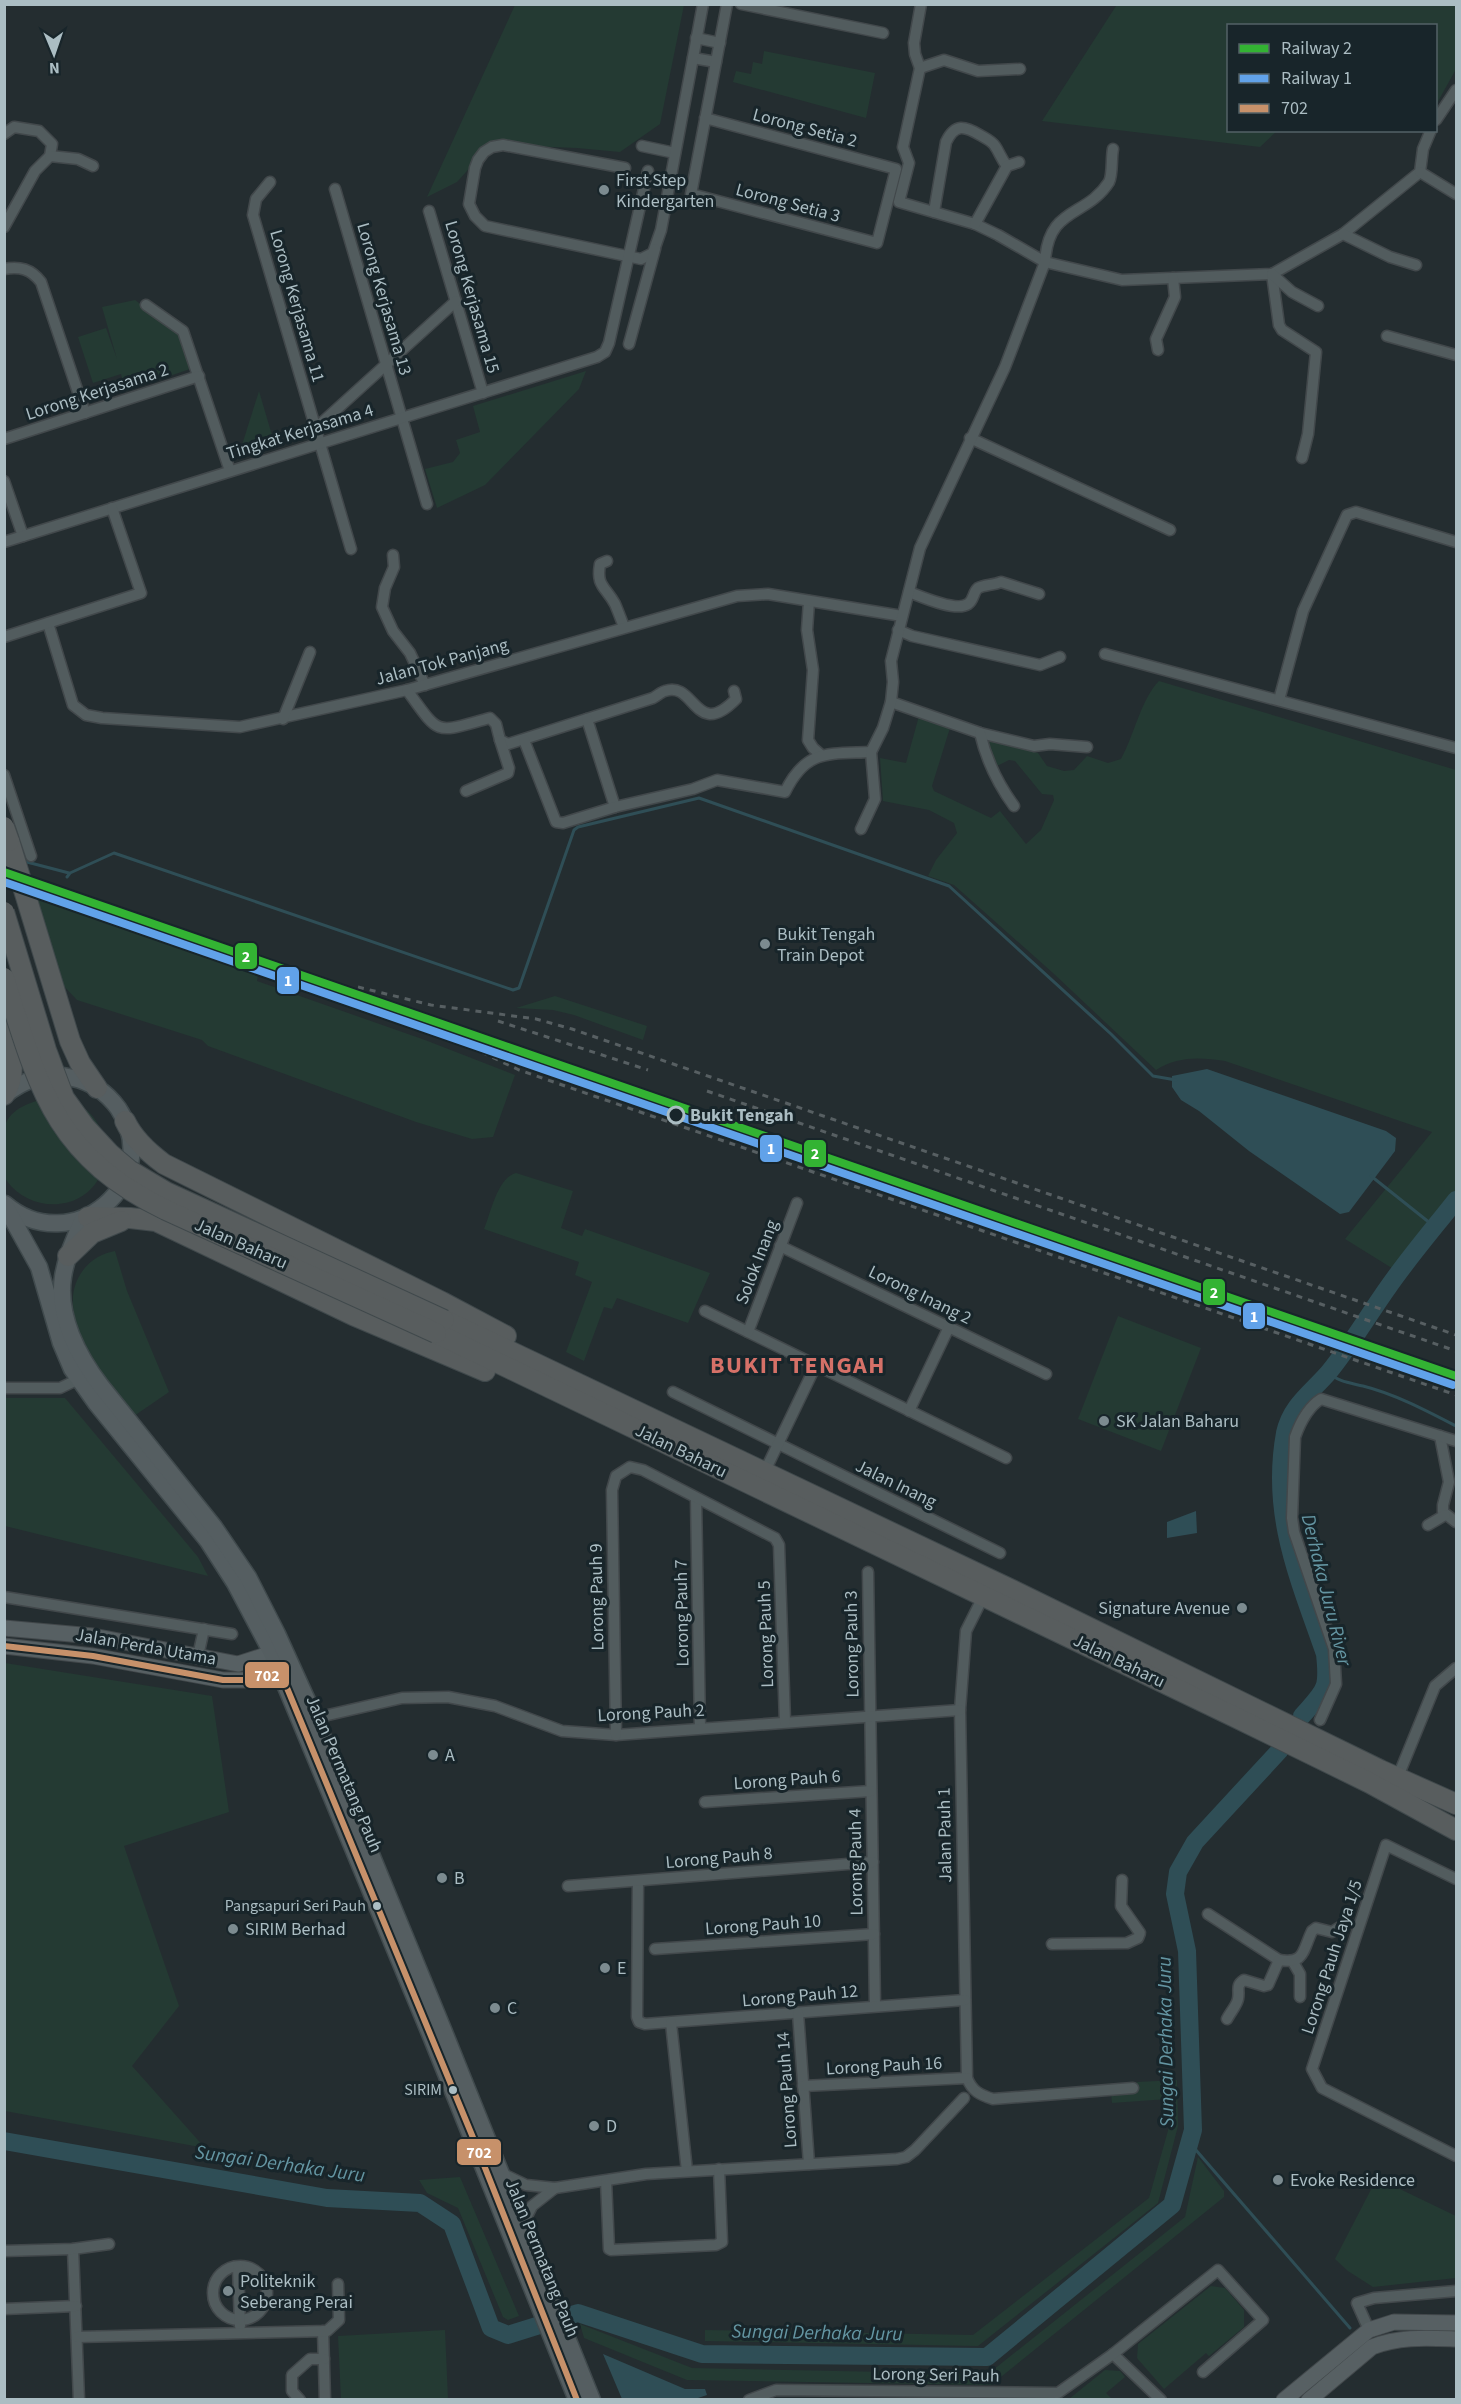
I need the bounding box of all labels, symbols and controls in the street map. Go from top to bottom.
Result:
north arrow [24,24,84,84]
legend [1227,24,1437,132]
text: Railway 2 [1281,36,1352,61]
text: N [49,57,60,79]
text: Railway 1 [1281,66,1352,91]
text: 702 [1281,96,1308,121]
street label: Lorong Setia 2 [750,102,860,154]
place label: First Step Kindergarten [616,168,714,214]
street label: Lorong Setia 3 [733,177,843,229]
marker: First Step Kindergarten [597,183,611,197]
street label: Lorong Kerjasama 15 [438,218,506,376]
street label: Lorong Kerjasama 13 [350,220,418,378]
street label: Lorong Kerjasama 11 [263,227,331,385]
street label: Lorong Kerjasama 2 [22,357,172,427]
street label: Tingkat Kerjasama 4 [223,398,377,466]
street label: Jalan Tok Panjang [373,632,511,692]
place label: Bukit Tengah Train Depot [777,922,875,968]
marker: Bukit Tengah Train Depot [758,937,772,951]
line badge: 2 [234,942,258,970]
text: 2 [242,946,250,968]
line badge: 1 [276,966,300,995]
text: 1 [284,970,292,992]
place label: Bukit Tengah [690,1103,794,1128]
marker: Bukit Tengah [667,1106,685,1124]
line badge: 1 [759,1134,783,1163]
text: 1 [767,1138,775,1160]
line badge: 2 [803,1139,827,1168]
text: 2 [811,1143,819,1165]
street label: Jalan Baharu [191,1212,291,1276]
street label: Solok Inang [729,1216,785,1308]
street label: Lorong Inang 2 [864,1259,976,1331]
line badge: 2 [1202,1278,1226,1306]
text: 2 [1210,1282,1218,1304]
line badge: 1 [1242,1302,1266,1330]
text: 1 [1250,1306,1258,1328]
district label: BUKIT TENGAH [710,1348,886,1383]
place label: SK Jalan Baharu [1116,1409,1239,1434]
marker: SK Jalan Baharu [1097,1414,1111,1428]
street label: Jalan Baharu [631,1418,731,1484]
street label: Jalan Inang [851,1454,941,1514]
water label: Derhaka Juru River [1294,1511,1359,1670]
street label: Lorong Pauh 9 [584,1543,610,1651]
street label: Lorong Pauh 7 [669,1559,695,1667]
street label: Lorong Pauh 5 [752,1580,780,1688]
street label: Lorong Pauh 3 [839,1590,865,1698]
place label: Signature Avenue [1098,1596,1230,1621]
marker: Signature Avenue [1235,1601,1249,1615]
street label: Jalan Perda Utama [74,1622,218,1672]
street label: Jalan Baharu [1069,1628,1169,1694]
line badge: 702 [244,1661,290,1689]
text: 702 [254,1665,280,1687]
street label: Jalan Permatang Pauh [300,1691,388,1857]
street label: Lorong Pauh 2 [597,1698,705,1728]
place label: A [445,1743,455,1768]
marker: A [426,1748,440,1762]
street label: Lorong Pauh 6 [733,1764,841,1796]
street label: Jalan Pauh 1 [932,1787,958,1883]
street label: Lorong Pauh 4 [843,1808,869,1916]
street label: Lorong Pauh 8 [664,1841,774,1875]
place label: B [454,1866,465,1891]
marker: B [435,1871,449,1885]
street label: Lorong Pauh Jaya 1/5 [1295,1877,1369,2037]
place label: Pangsapuri Seri Pauh [225,1895,366,1917]
marker: Pangsapuri Seri Pauh [371,1900,383,1912]
street label: Lorong Pauh 10 [704,1908,822,1942]
place label: SIRIM Berhad [245,1917,346,1942]
marker: SIRIM Berhad [226,1922,240,1936]
place label: E [617,1956,627,1981]
water label: Sungai Derhaka Juru [1151,1956,1181,2128]
marker: E [598,1961,612,1975]
street label: Lorong Pauh 12 [741,1978,859,2014]
place label: C [507,1996,517,2021]
marker: C [488,2001,502,2015]
street label: Lorong Pauh 14 [770,2031,804,2149]
street label: Lorong Pauh 16 [825,2050,943,2082]
place label: SIRIM [404,2079,442,2101]
marker: SIRIM [447,2084,459,2096]
place label: D [606,2114,617,2139]
marker: D [587,2119,601,2133]
water label: Sungai Derhaka Juru [193,2138,367,2190]
line badge: 702 [456,2138,502,2166]
text: 702 [466,2142,492,2164]
place label: Evoke Residence [1290,2168,1415,2193]
marker: Evoke Residence [1271,2173,1285,2187]
street label: Jalan Permatang Pauh [499,2175,585,2341]
place label: Politeknik Seberang Perai [240,2269,353,2315]
marker: Politeknik Seberang Perai [221,2284,235,2298]
water label: Sungai Derhaka Juru [731,2318,903,2348]
street label: Lorong Seri Pauh [872,2361,1000,2389]

